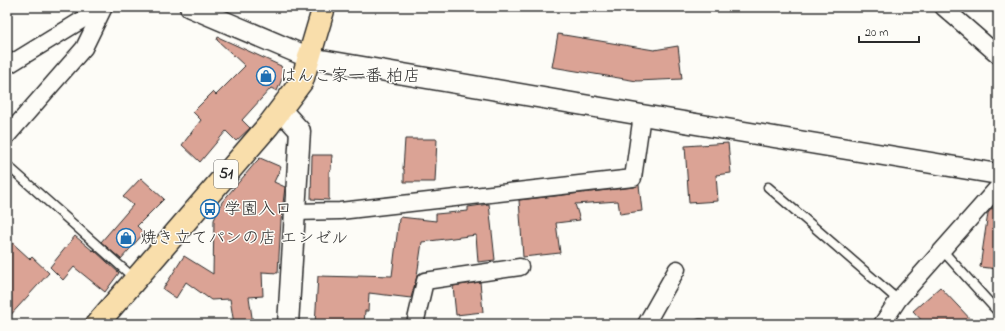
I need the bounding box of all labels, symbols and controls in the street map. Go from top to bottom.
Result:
scale bar [859,18,919,44]
text: 20 m [865,24,888,42]
place label: はんこ家一番 柏店 [280,64,420,89]
shop icon: はんこ家一番 柏店 [255,65,277,87]
road number: 51 [214,160,238,188]
place label: 学園入口 [224,197,292,222]
bus stop icon: 学園入口 [199,198,221,220]
place label: 焼き立てパンの店 エンゼル [140,226,348,251]
shop icon: 焼き立てパンの店 エンゼル [115,227,137,249]

